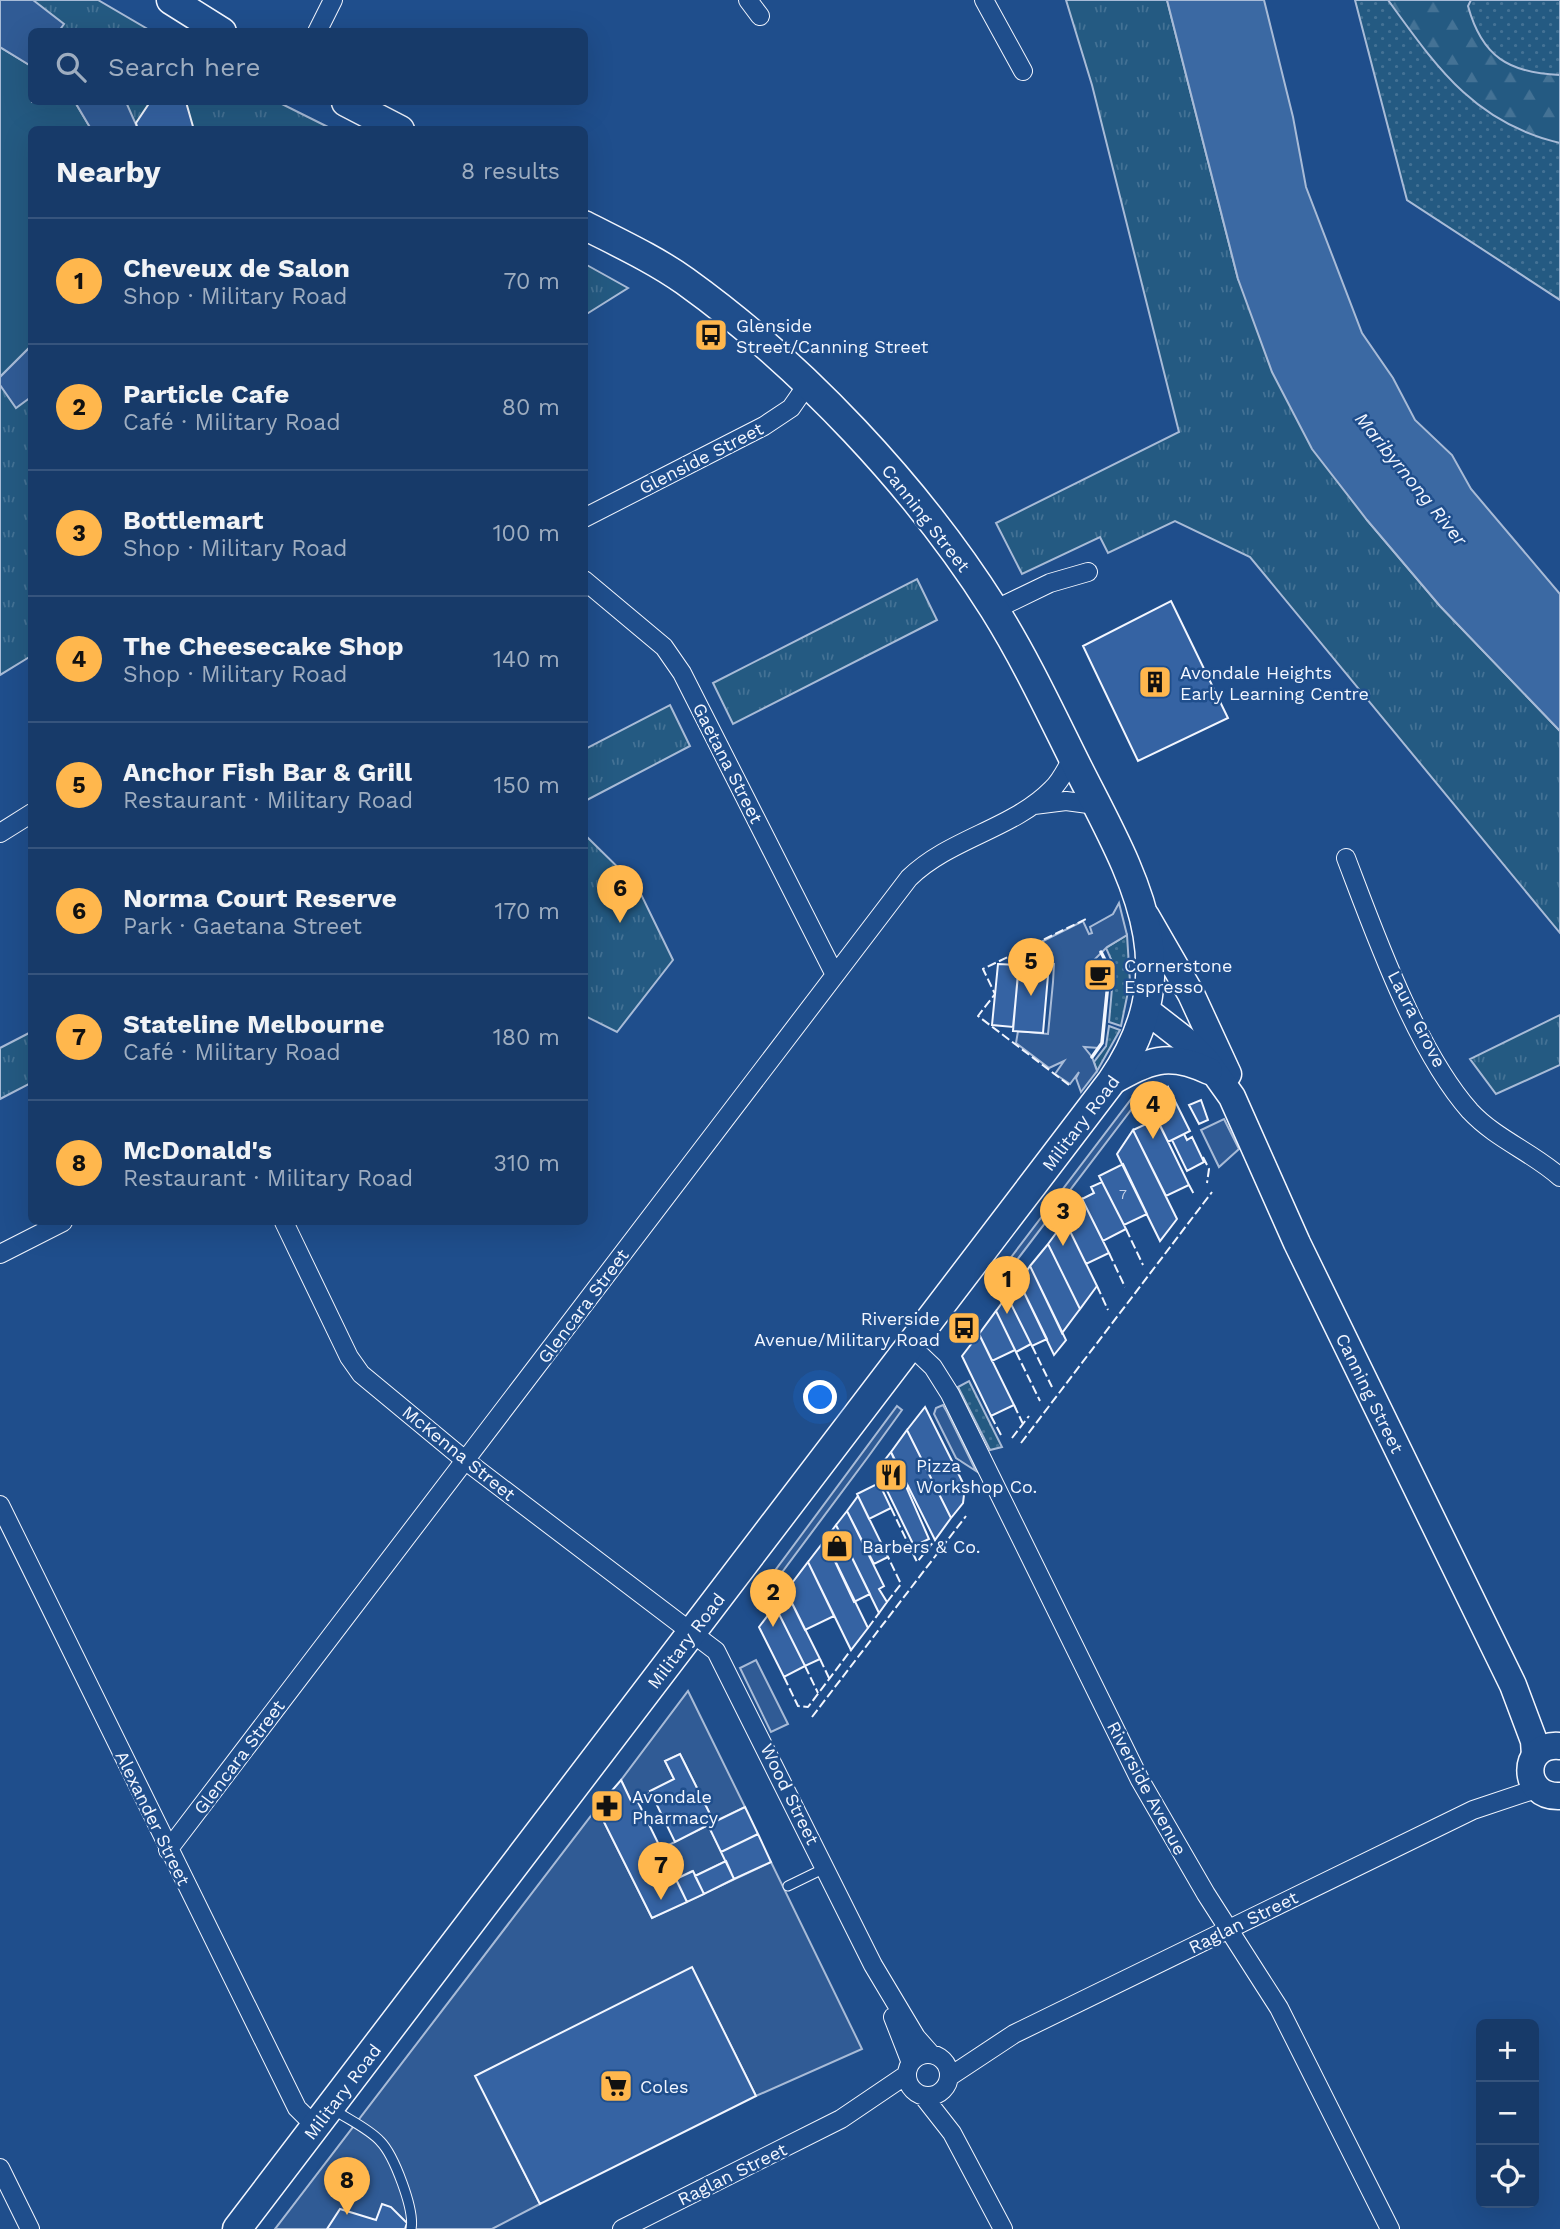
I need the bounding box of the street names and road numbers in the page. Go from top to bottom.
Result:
street label: Glenside Street [635,417,767,498]
street label: Canning Street [878,460,975,576]
street label: Gaetana Street [689,699,768,827]
street label: Laura Grove [1384,967,1450,1071]
street label: Military Road [1037,1071,1123,1175]
street label: Glencara Street [533,1244,633,1367]
street label: Canning Street [1332,1330,1409,1457]
street label: McKenna Street [398,1401,520,1505]
street label: Military Road [642,1588,729,1692]
street label: Glencara Street [189,1695,289,1818]
street label: Riverside Avenue [1103,1718,1191,1858]
street label: Wood Street [756,1740,824,1848]
street label: Alexander Street [111,1747,195,1889]
street label: Raglan Street [1185,1886,1301,1957]
street label: Military Road [299,2039,385,2143]
street label: Raglan Street [674,2138,790,2209]

